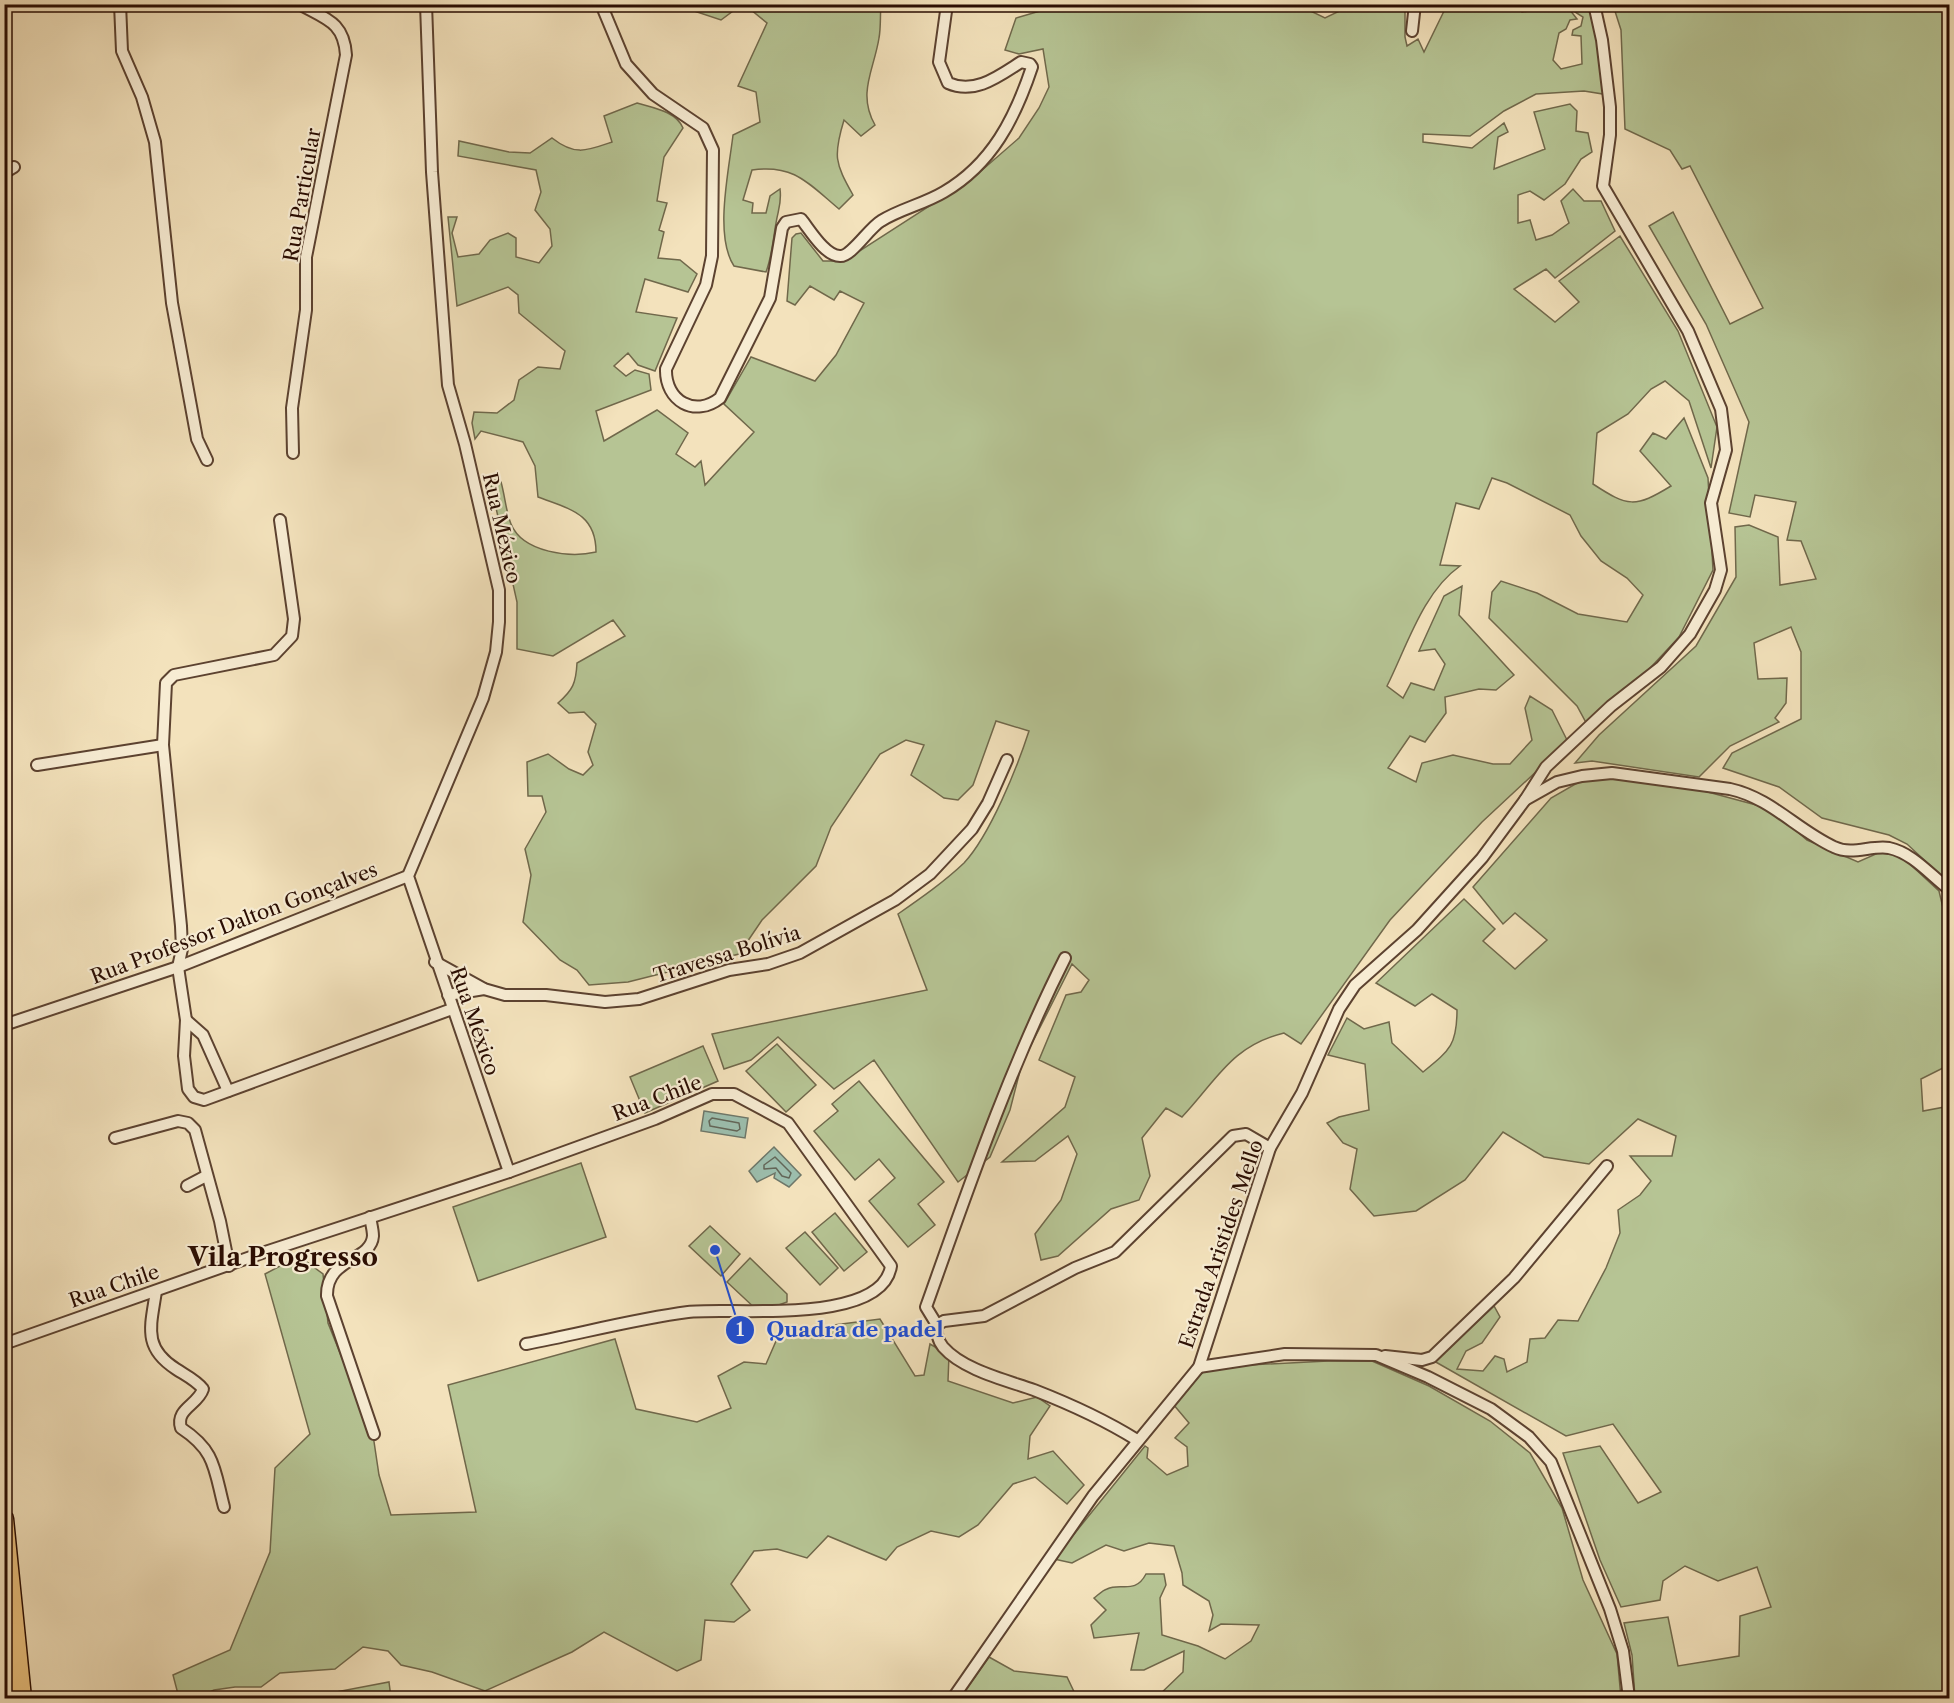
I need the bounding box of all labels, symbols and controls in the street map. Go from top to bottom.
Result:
street label: Rua Particular [278,126,326,264]
street label: Rua México [478,470,526,586]
street label: Rua Professor Dalton Gonçalves [87,857,381,989]
street label: Travessa Bolívia [651,920,804,988]
street label: Rua México [445,964,505,1078]
street label: Rua Chile [609,1070,705,1126]
street label: Estrada Aristides Mello [1174,1137,1268,1351]
district label: Vila Progresso [187,1241,378,1273]
street label: Rua Chile [66,1259,162,1313]
callout: Quadra de padel [725,1310,956,1349]
text: Quadra de padel [766,1317,944,1342]
text: 1 [736,1319,744,1341]

